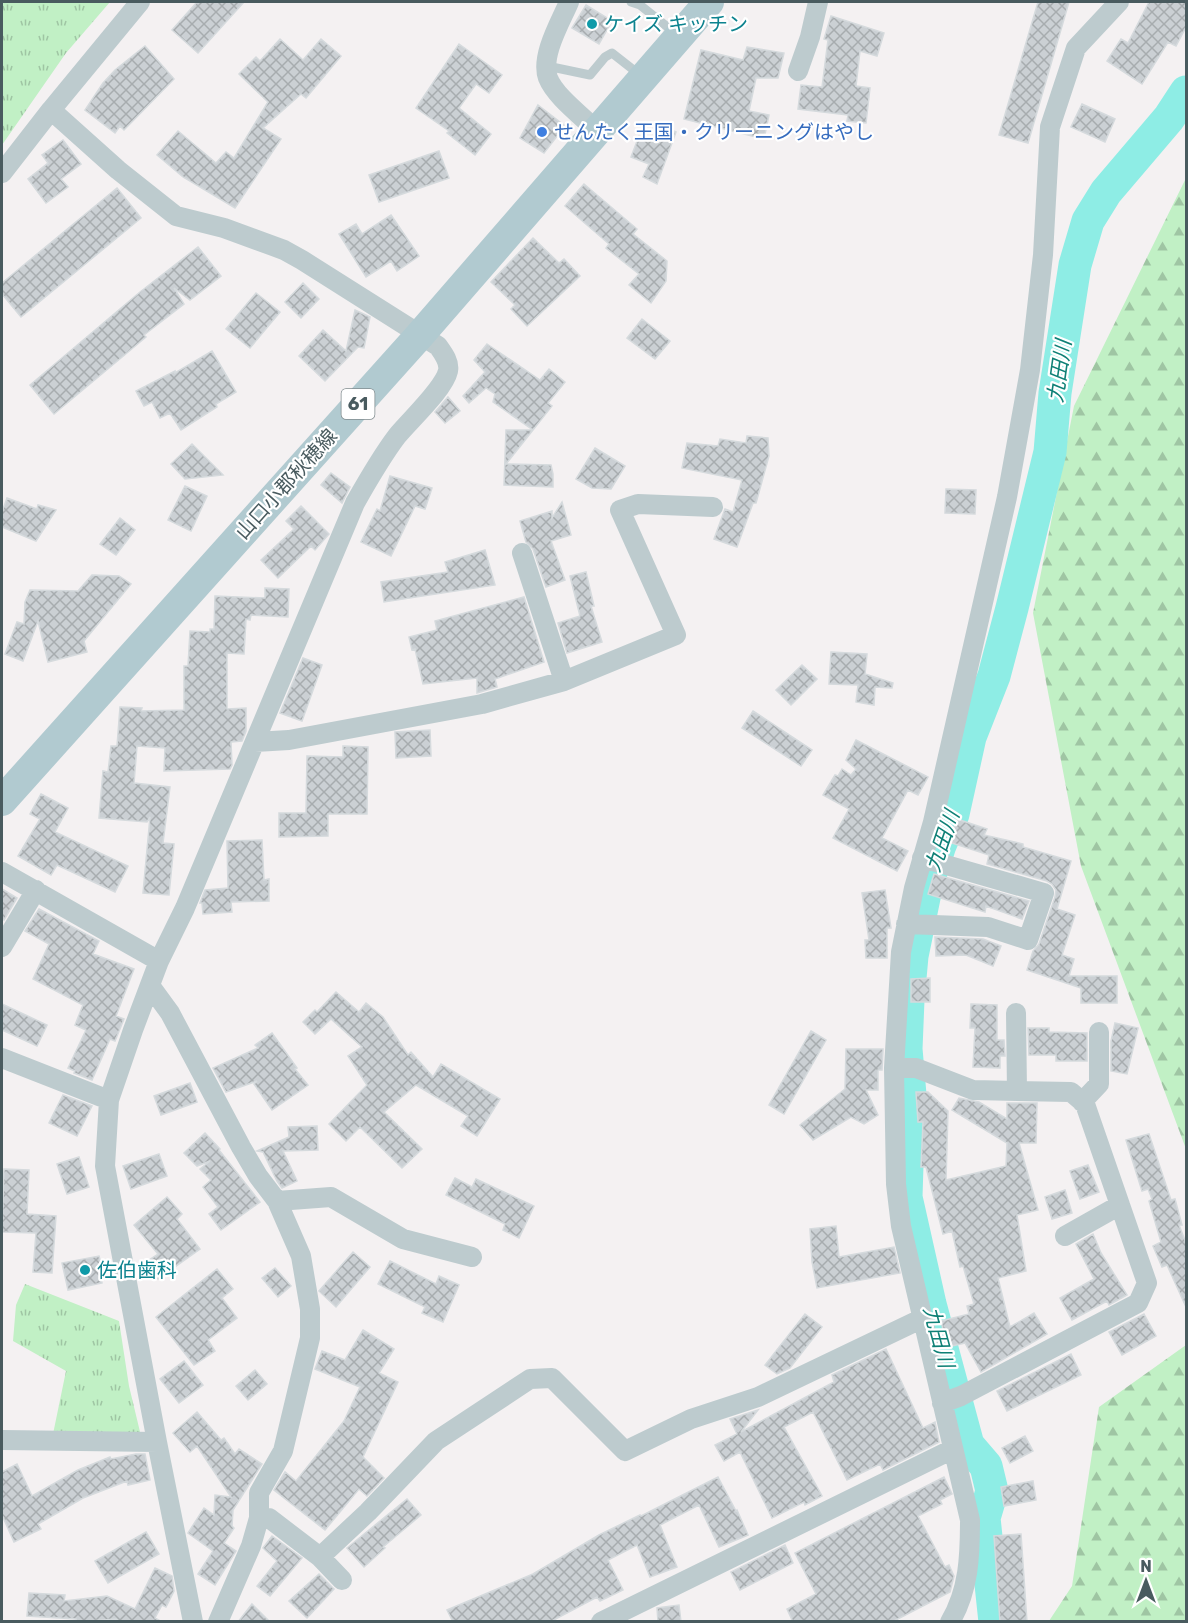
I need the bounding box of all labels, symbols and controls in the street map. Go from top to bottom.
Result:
place label: ケイズ キッチン [604,12,748,36]
marker: ケイズ キッチン [585,17,599,31]
place label: せんたく王国・クリーニングはやし [554,120,874,144]
marker: せんたく王国・クリーニングはやし [535,125,549,139]
water label: 九田川 [1042,336,1076,404]
road number: 61 [342,389,374,419]
street label: 山口小郡秋穂線 [230,424,342,544]
water label: 九田川 [920,805,965,875]
place label: 佐伯歯科 [97,1258,177,1282]
marker: 佐伯歯科 [78,1263,92,1277]
water label: 九田川 [919,1303,960,1373]
north arrow [1116,1551,1176,1611]
text: N [1140,1557,1152,1576]

